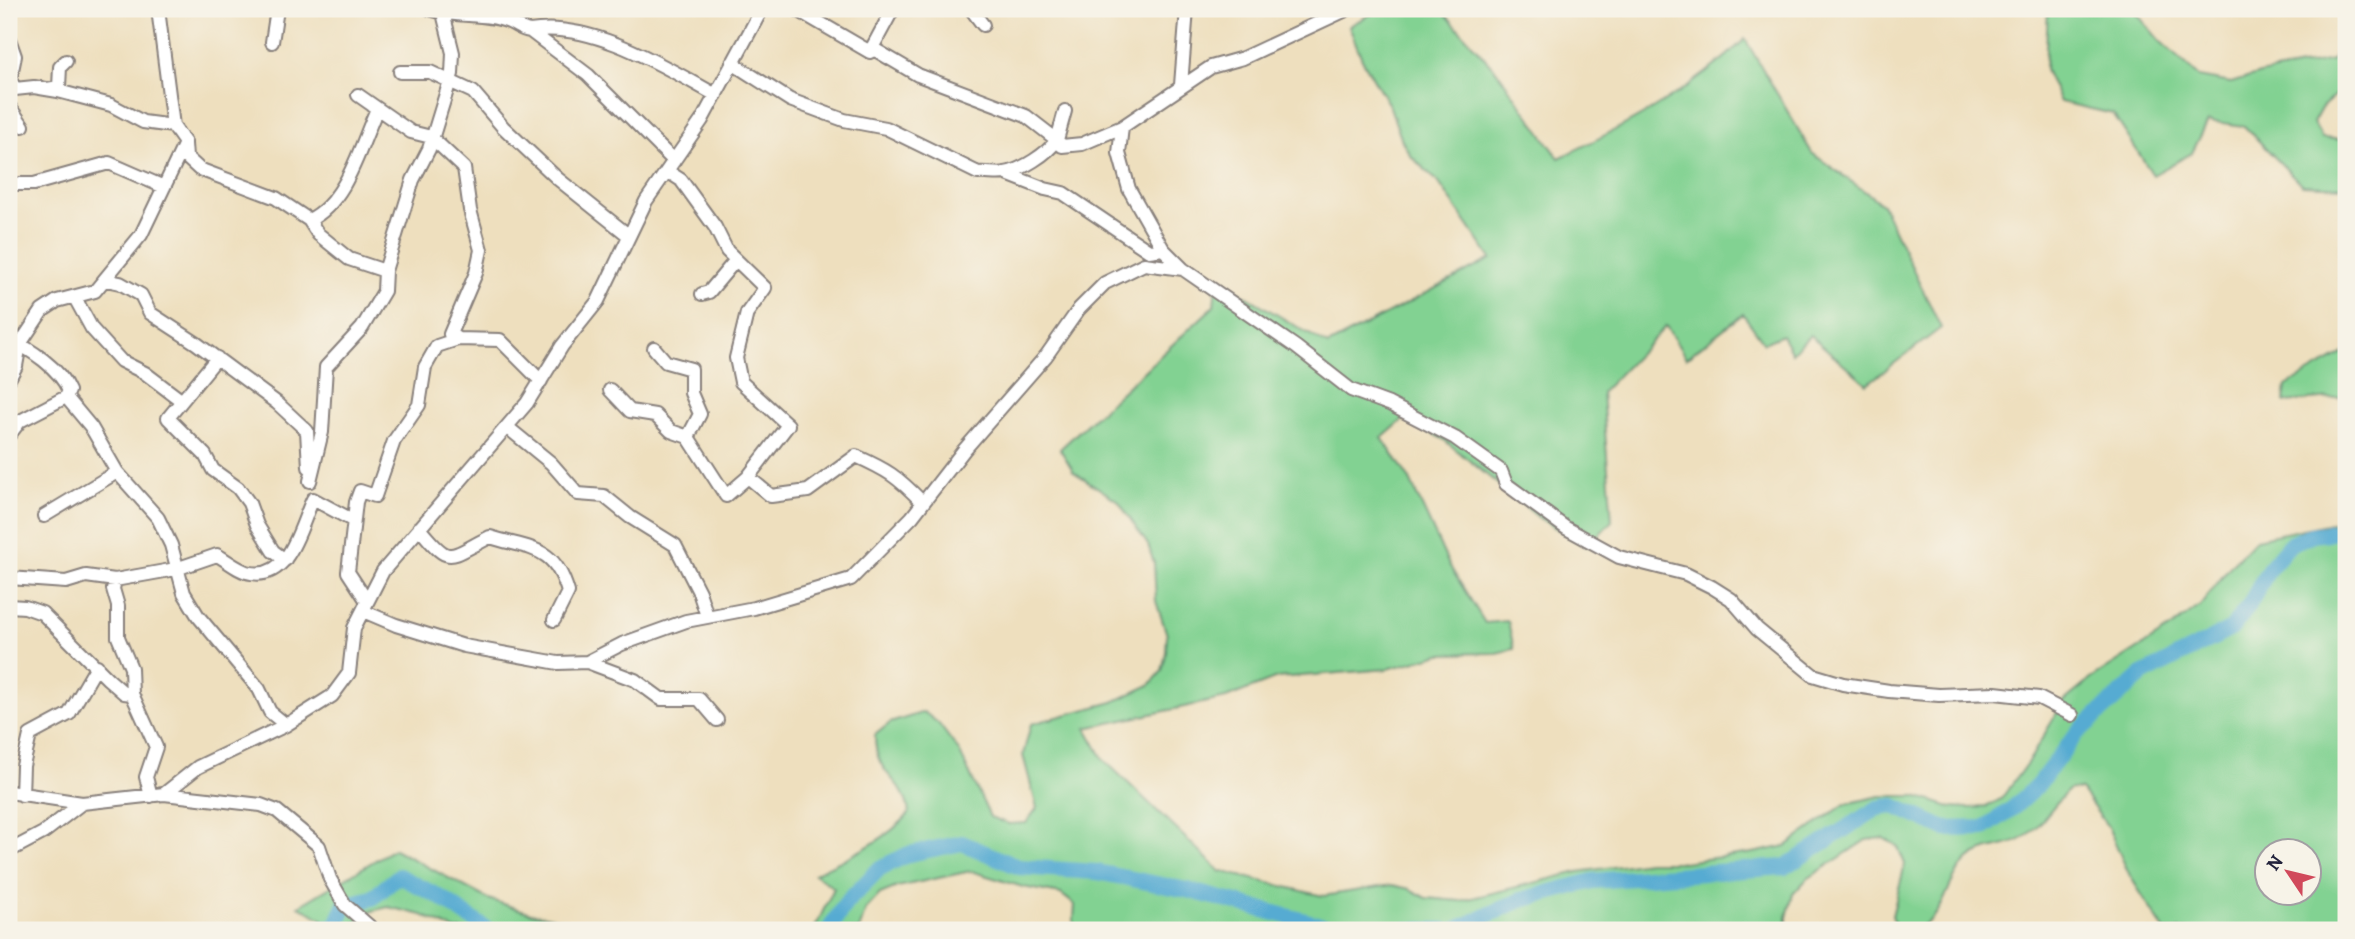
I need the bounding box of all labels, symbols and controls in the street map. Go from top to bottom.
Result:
north arrow [2254,838,2324,908]
text: N [2260,850,2290,876]

